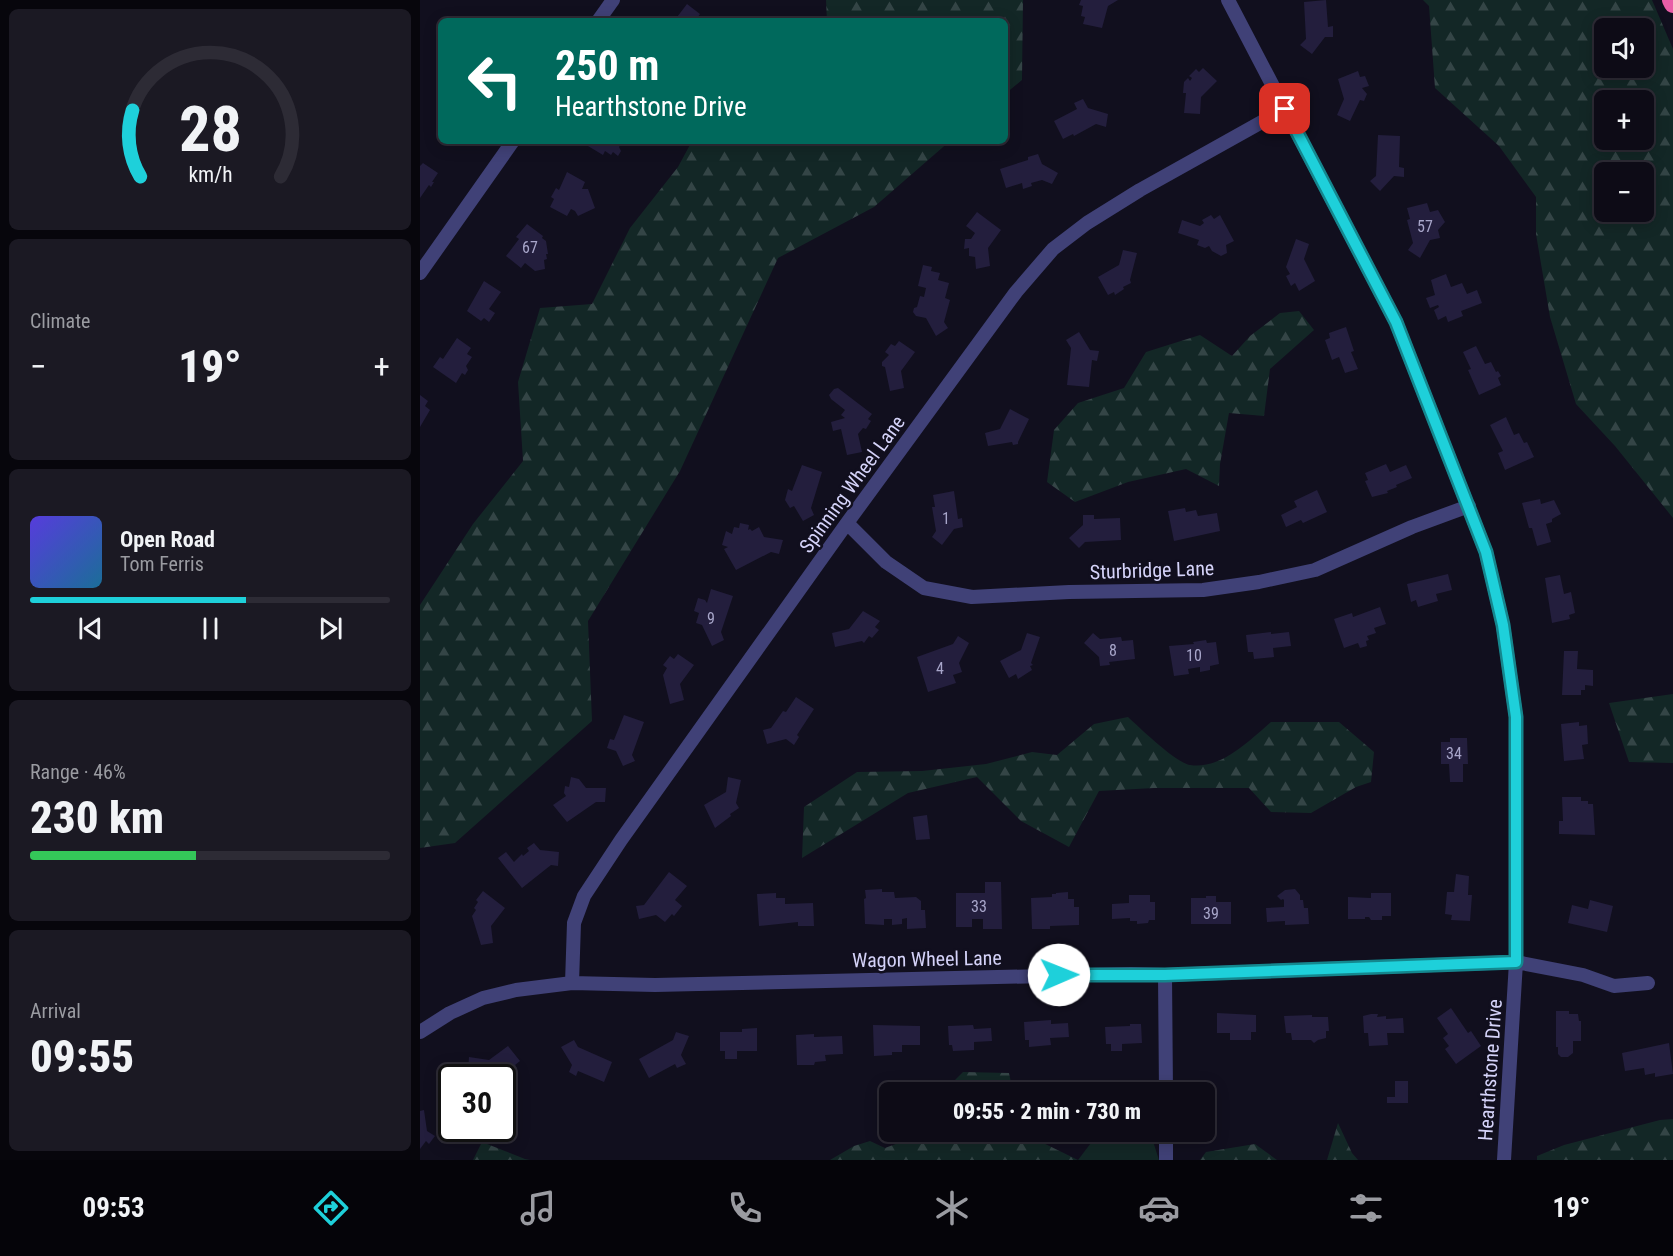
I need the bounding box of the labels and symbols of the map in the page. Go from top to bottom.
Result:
pin [1259,83,1310,134]
house number: 57 [1417,217,1433,236]
house number: 67 [522,238,538,257]
street label: Spinning Wheel Lane [794,411,910,557]
house number: 1 [942,509,950,528]
street label: Sturbridge Lane [1089,556,1215,584]
house number: 9 [707,609,715,628]
house number: 8 [1109,641,1117,660]
house number: 10 [1186,646,1202,665]
house number: 4 [936,659,944,678]
house number: 34 [1446,744,1462,763]
house number: 33 [971,897,987,916]
house number: 39 [1203,904,1219,923]
position arrow [1027,943,1091,1007]
street label: Wagon Wheel Lane [852,946,1002,972]
street label: Hearthstone Drive [1473,998,1507,1142]
speed limit sign: 30 [438,1064,516,1142]

